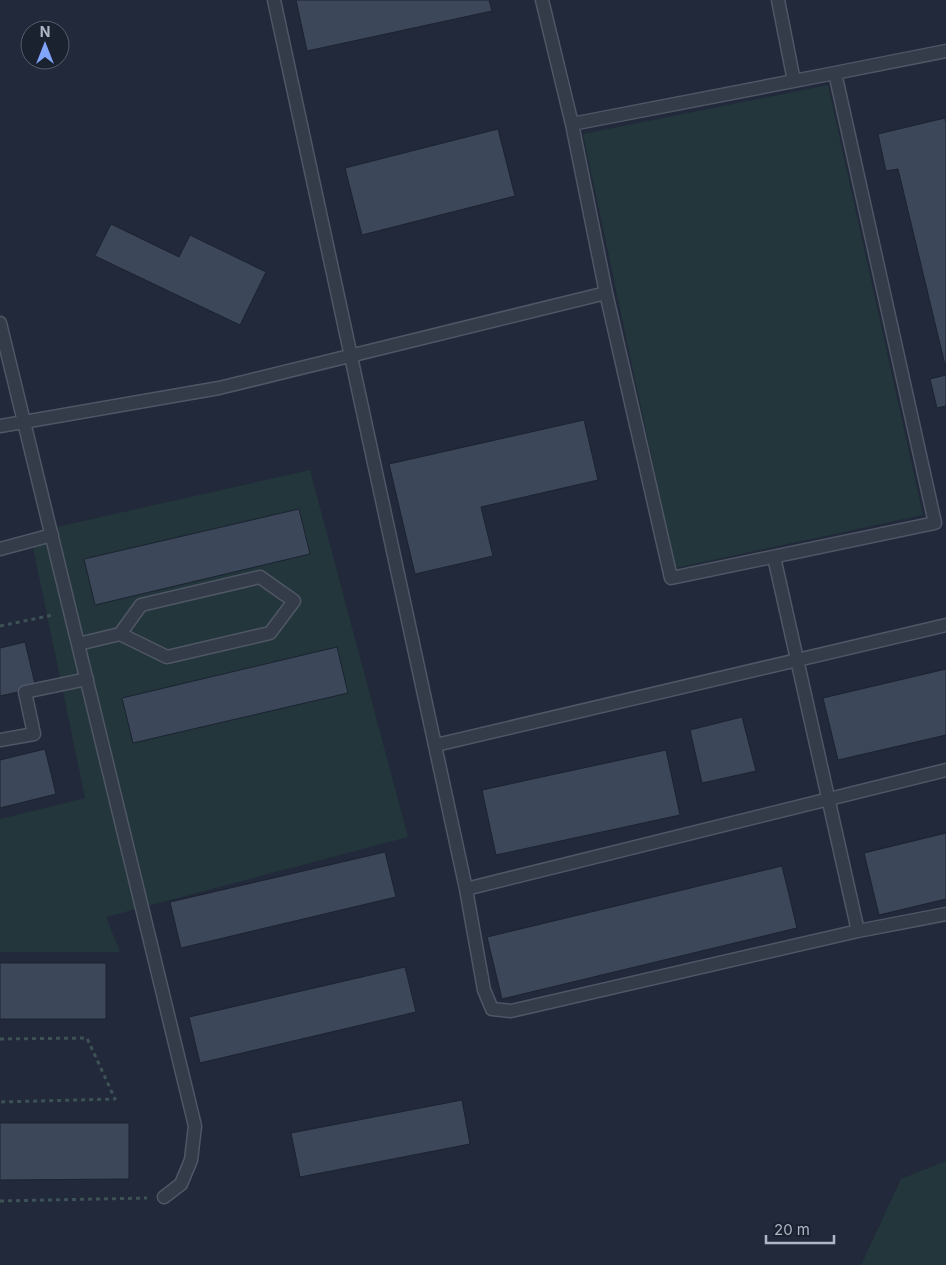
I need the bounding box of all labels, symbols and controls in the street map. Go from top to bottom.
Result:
north arrow [20,20,70,70]
text: N [40,23,50,40]
scale bar [766,1212,834,1244]
text: 20 m [774,1220,810,1239]

